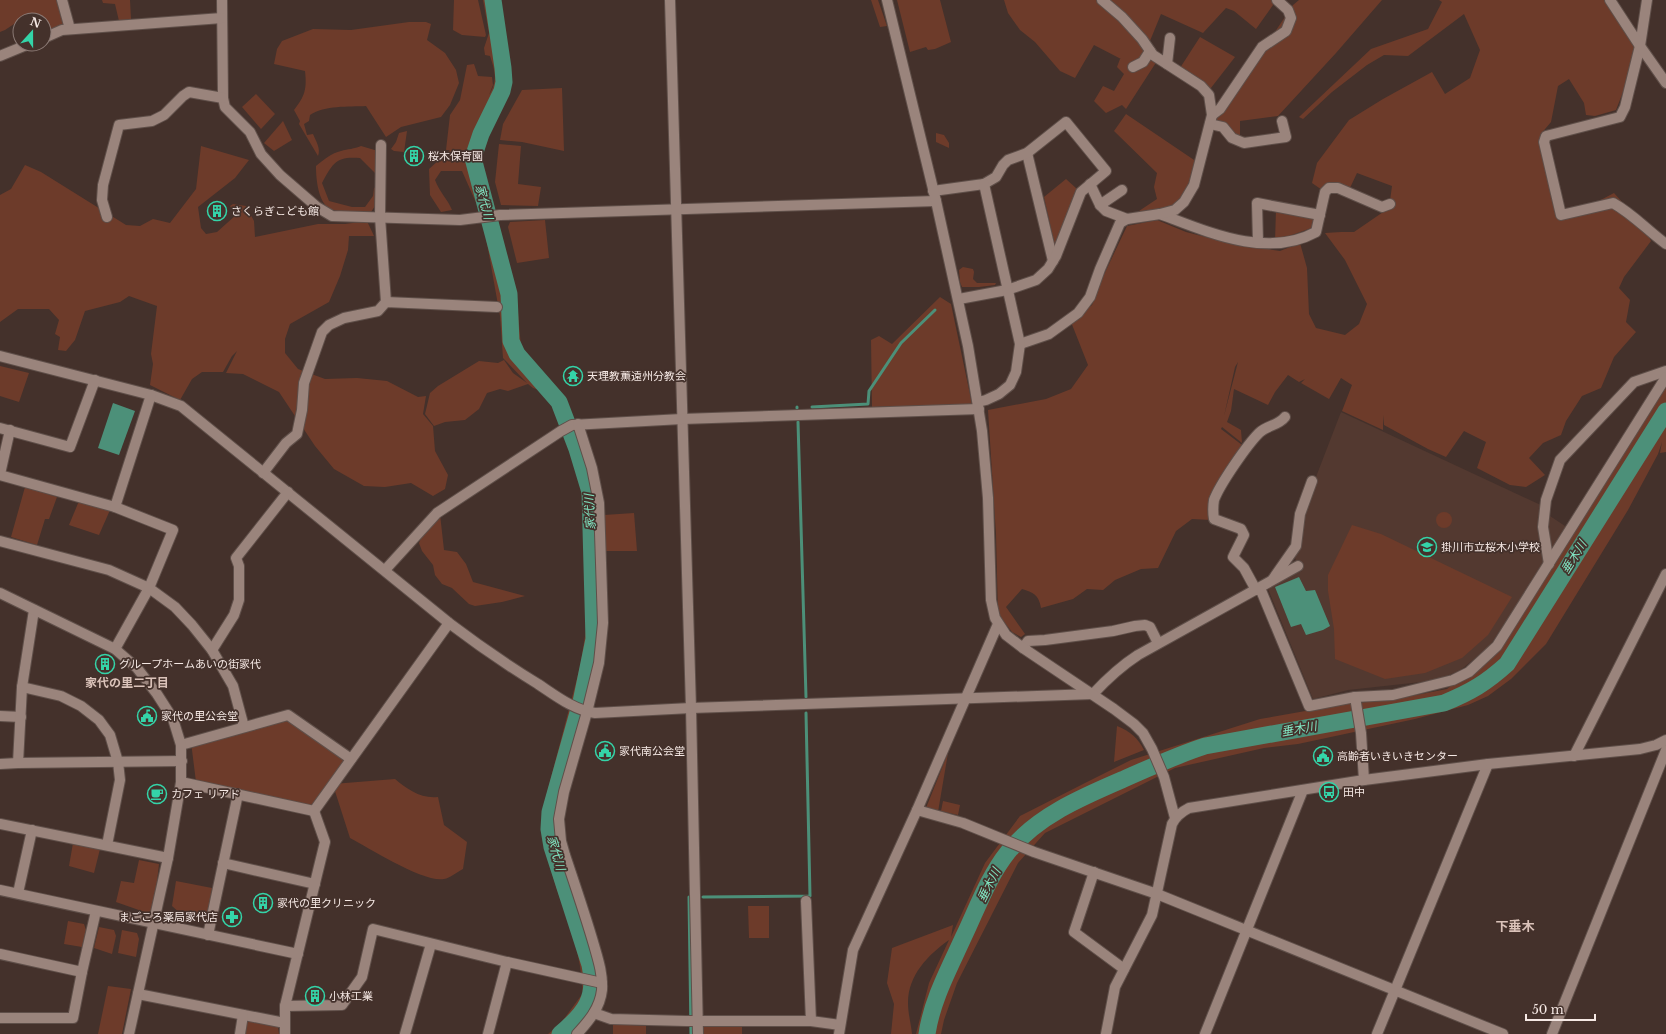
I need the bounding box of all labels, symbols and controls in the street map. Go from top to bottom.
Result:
north arrow [12,12,52,52]
text: N [28,14,44,31]
building icon: 桜木保育園 [403,145,425,167]
place label: 桜木保育園 [428,149,483,163]
water label: 家代川 [473,183,497,223]
building icon: さくらぎこども館 [206,200,228,222]
place label: さくらぎこども館 [231,204,319,218]
temple icon: 天理教薫遠州分教会 [562,365,584,387]
place label: 天理教薫遠州分教会 [587,369,686,383]
water label: 家代川 [581,492,598,530]
school or university icon: 掛川市立桜木小学校 [1416,536,1438,558]
water label: 垂木川 [1558,536,1591,576]
place label: 掛川市立桜木小学校 [1441,540,1540,554]
building icon: グループホームあいの街家代 [94,653,116,675]
place label: グループホームあいの街家代 [119,657,261,671]
district label: 家代の里二丁目 [85,675,169,690]
public building icon: 家代の里公会堂 [136,705,158,727]
place label: 家代の里公会堂 [161,709,238,723]
water label: 垂木川 [1280,718,1320,739]
public building icon: 家代南公会堂 [594,740,616,762]
place label: 家代南公会堂 [619,744,685,758]
public building icon: 高齢者いきいきセンター [1312,745,1334,767]
place label: 高齢者いきいきセンター [1337,749,1458,763]
bus stop icon: 田中 [1318,781,1340,803]
cafe icon: カフェ リアド [146,783,168,805]
place label: 田中 [1343,785,1365,799]
place label: カフェ リアド [171,787,240,801]
water label: 家代川 [544,833,569,874]
water label: 垂木川 [974,864,1004,904]
building icon: 家代の里クリニック [252,892,274,914]
place label: 家代の里クリニック [277,896,376,910]
pharmacy icon: まごころ薬局家代店 [221,906,243,928]
place label: まごころ薬局家代店 [119,910,218,924]
district label: 下垂木 [1495,918,1535,935]
building icon: 小林工業 [304,985,326,1007]
place label: 小林工業 [329,989,373,1003]
scale bar [1526,996,1595,1022]
text: 50 m [1532,1002,1564,1017]

